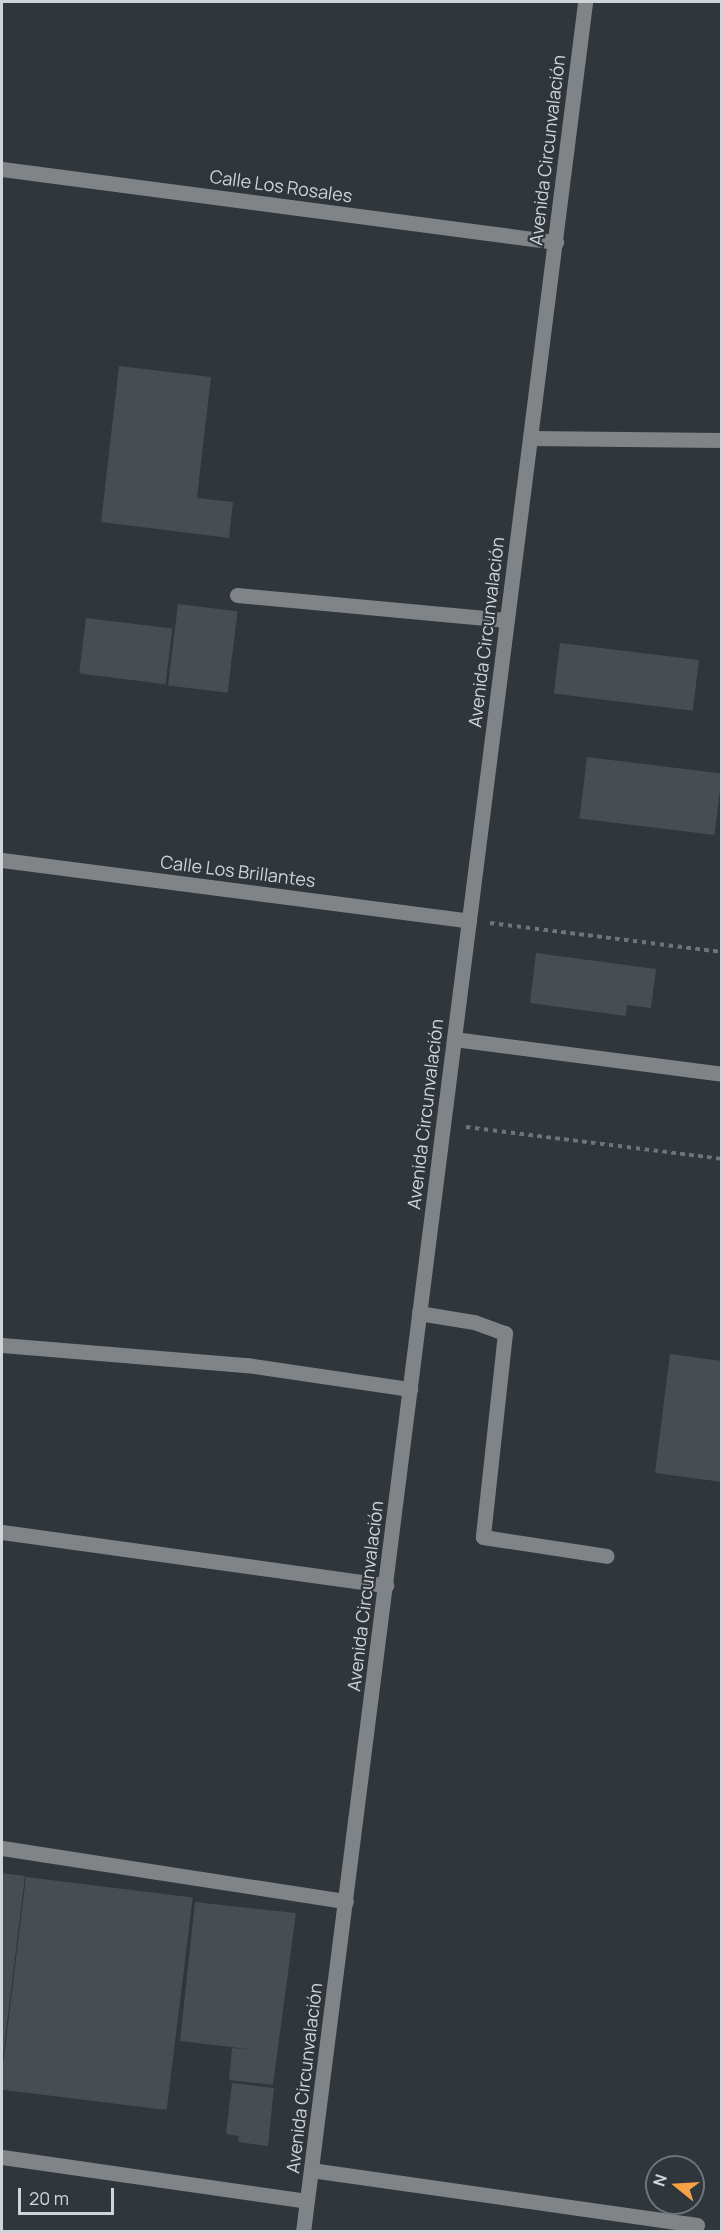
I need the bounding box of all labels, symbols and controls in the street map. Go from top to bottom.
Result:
street label: Avenida Circunvalación [525,54,569,246]
street label: Calle Los Rosales [208,165,354,207]
street label: Avenida Circunvalación [464,536,508,728]
street label: Calle Los Brillantes [159,851,317,891]
street label: Avenida Circunvalación [403,1018,447,1210]
street label: Avenida Circunvalación [343,1500,387,1692]
street label: Avenida Circunvalación [282,1982,326,2174]
north arrow [645,2155,705,2215]
text: N [648,2171,672,2189]
scale bar [21,2176,117,2214]
text: 20 m [29,2186,69,2210]

